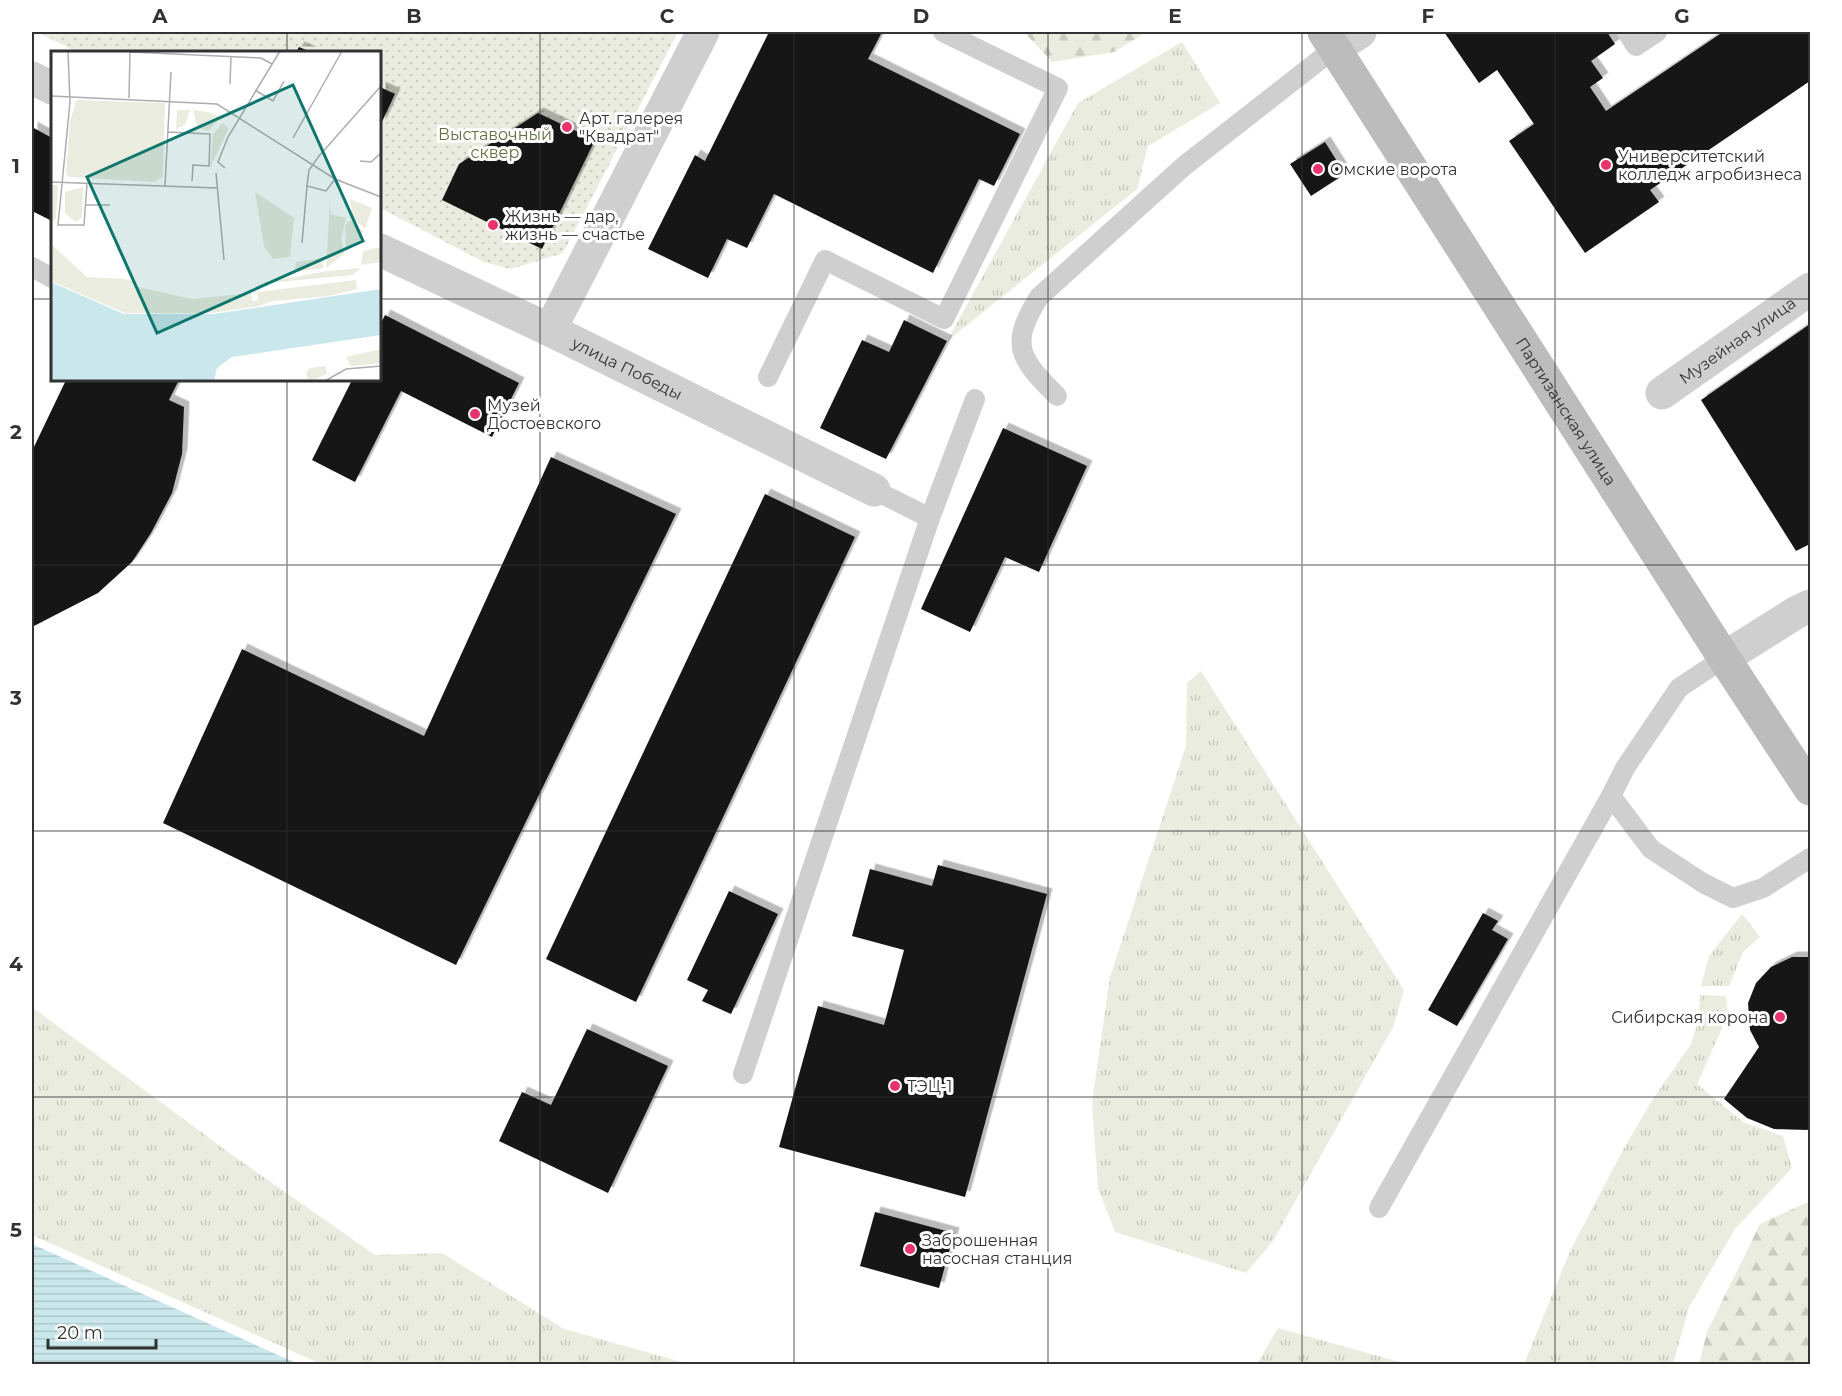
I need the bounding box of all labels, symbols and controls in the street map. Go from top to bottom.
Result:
text: A [151,4,168,28]
text: B [406,4,422,28]
text: C [660,4,675,28]
text: D [913,4,929,28]
text: E [1168,4,1182,28]
text: F [1422,4,1435,28]
text: G [1674,4,1690,28]
inset map [51,51,381,381]
place label: Арт. галерея "Квадрат" [579,109,683,146]
marker: Арт. галерея "Квадрат" [560,120,574,134]
park label: Выставочный сквер [438,125,552,162]
place label: Университетский колледж агробизнеса [1618,147,1802,184]
text: 1 [12,154,20,178]
marker: Университетский колледж агробизнеса [1599,158,1613,172]
place label: Омские ворота [1330,160,1457,179]
marker: Омские ворота [1311,162,1325,176]
place label: Жизнь — дар, жизнь — счастье [505,207,645,244]
marker: Жизнь — дар, жизнь — счастье [486,218,500,232]
street label: Музейная улица [1675,293,1799,388]
street label: улица Победы [568,332,686,403]
street label: Партизанская улица [1512,334,1621,489]
place label: Музей Достоевского [487,396,601,433]
marker: Музей Достоевского [468,407,482,421]
text: 2 [10,420,22,444]
text: 3 [9,686,22,710]
text: 4 [9,952,23,976]
place label: Сибирская корона [1611,1008,1768,1027]
marker: Сибирская корона [1773,1010,1787,1024]
place label: ТЭЦ-1 [907,1077,952,1096]
marker: ТЭЦ-1 [888,1079,902,1093]
text: 5 [10,1218,22,1242]
place label: Заброшенная насосная станция [922,1231,1072,1268]
marker: Заброшенная насосная станция [903,1242,917,1256]
scale bar [48,1312,156,1350]
text: 20 m [57,1322,103,1344]

